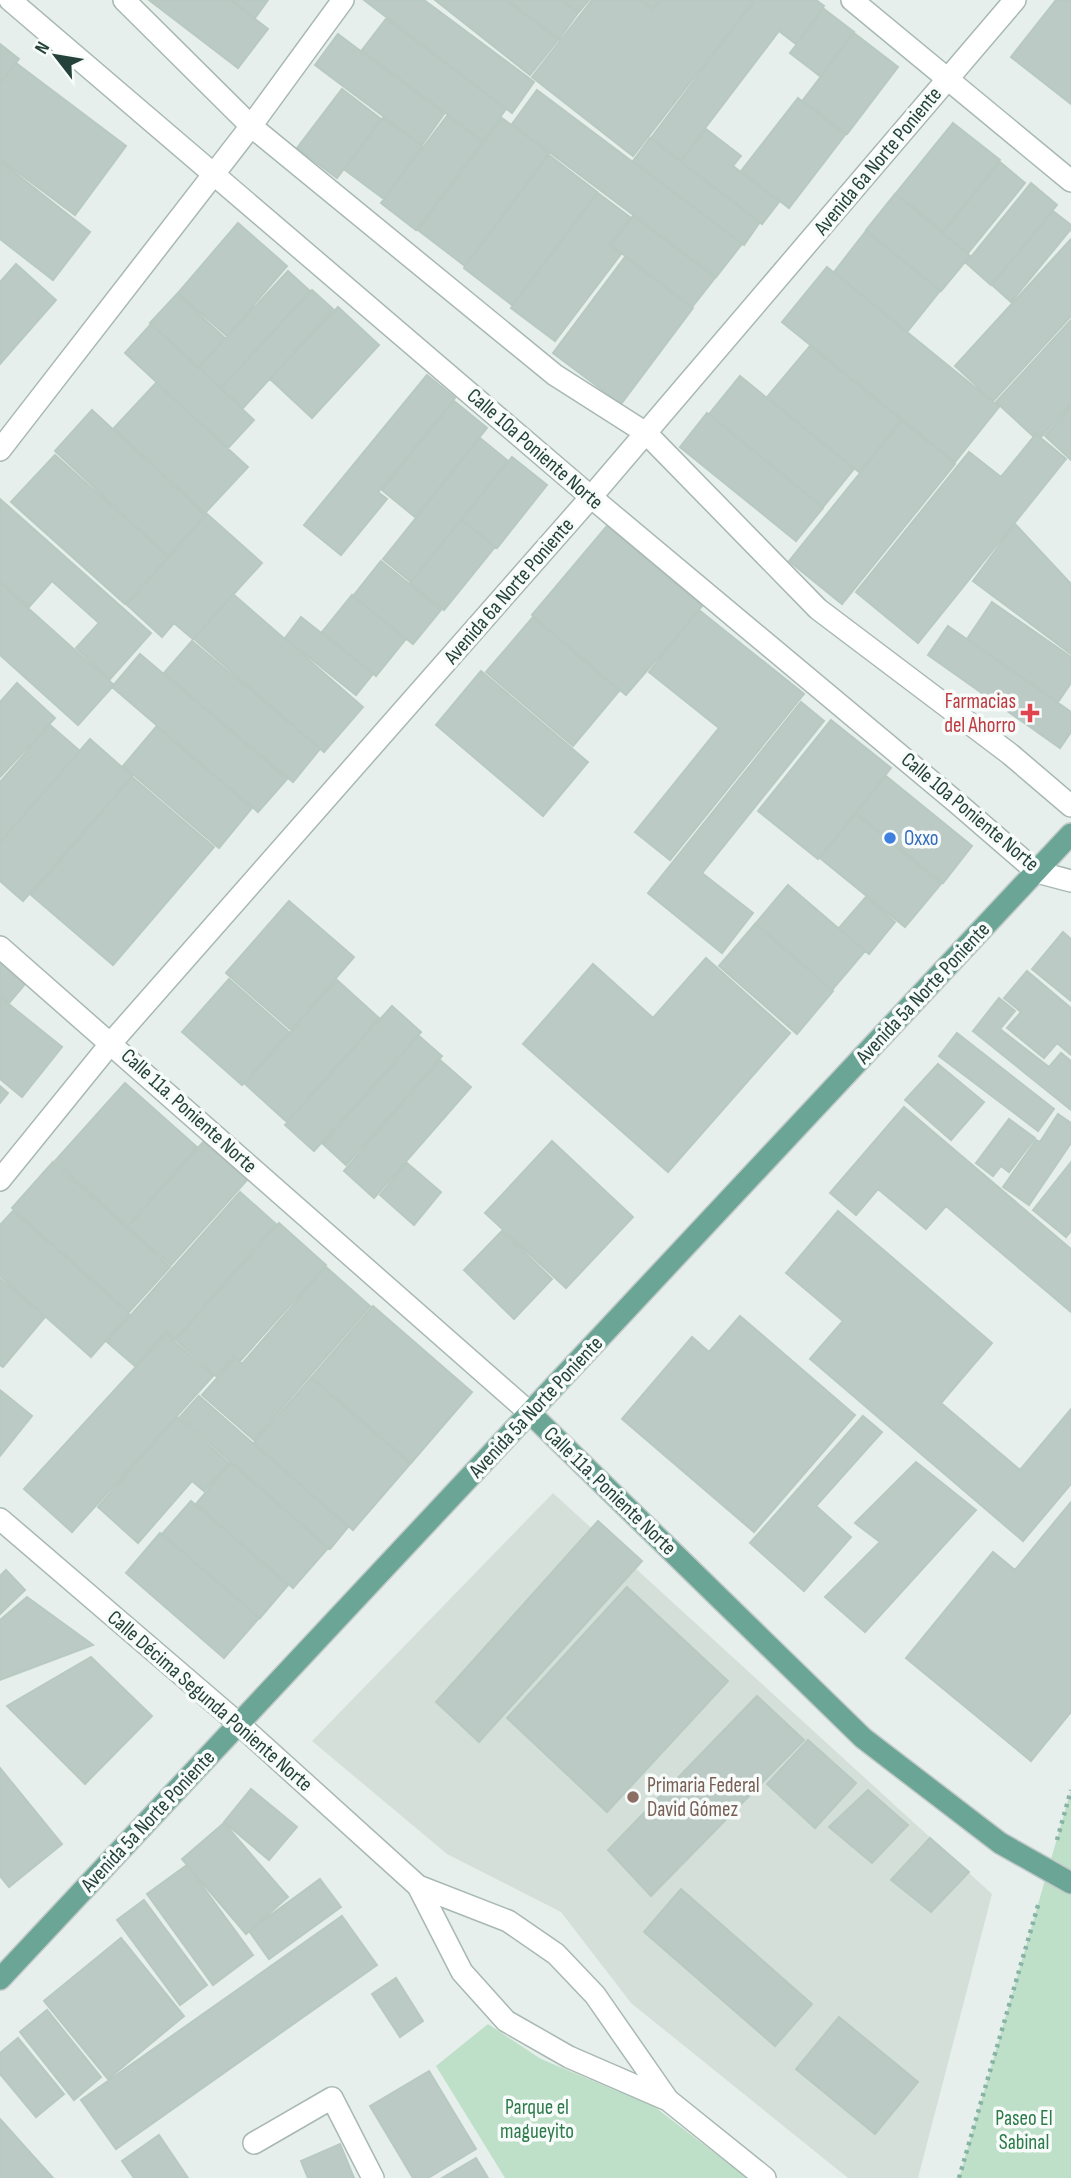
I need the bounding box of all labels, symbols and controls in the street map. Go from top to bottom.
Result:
north arrow [21,21,91,91]
text: N [30,38,55,58]
street label: Avenida 6a Norte Poniente [808,82,947,241]
street label: Calle 10a Poniente Norte [462,383,608,515]
street label: Avenida 6a Norte Poniente [438,513,579,670]
place label: Farmacias del Ahorro [944,689,1016,738]
marker: Farmacias del Ahorro [1022,705,1038,721]
street label: Calle 10a Poniente Norte [896,747,1044,877]
place label: Oxxo [904,826,938,851]
marker: Oxxo [882,830,898,846]
street label: Avenida 5a Norte Poniente [850,917,995,1070]
street label: Calle 11a. Poniente Norte [116,1043,262,1179]
street label: Avenida 5a Norte Poniente [463,1331,608,1484]
street label: Calle 11a. Poniente Norte [539,1422,681,1560]
street label: Calle Décima Segunda Poniente Norte [102,1605,318,1797]
street label: Avenida 5a Norte Poniente [75,1745,220,1898]
place label: Primaria Federal David Gómez [647,1773,760,1822]
marker: Primaria Federal David Gómez [625,1789,641,1805]
park label: Parque el magueyito [500,2095,574,2144]
park label: Paseo El Sabinal [995,2106,1053,2155]

